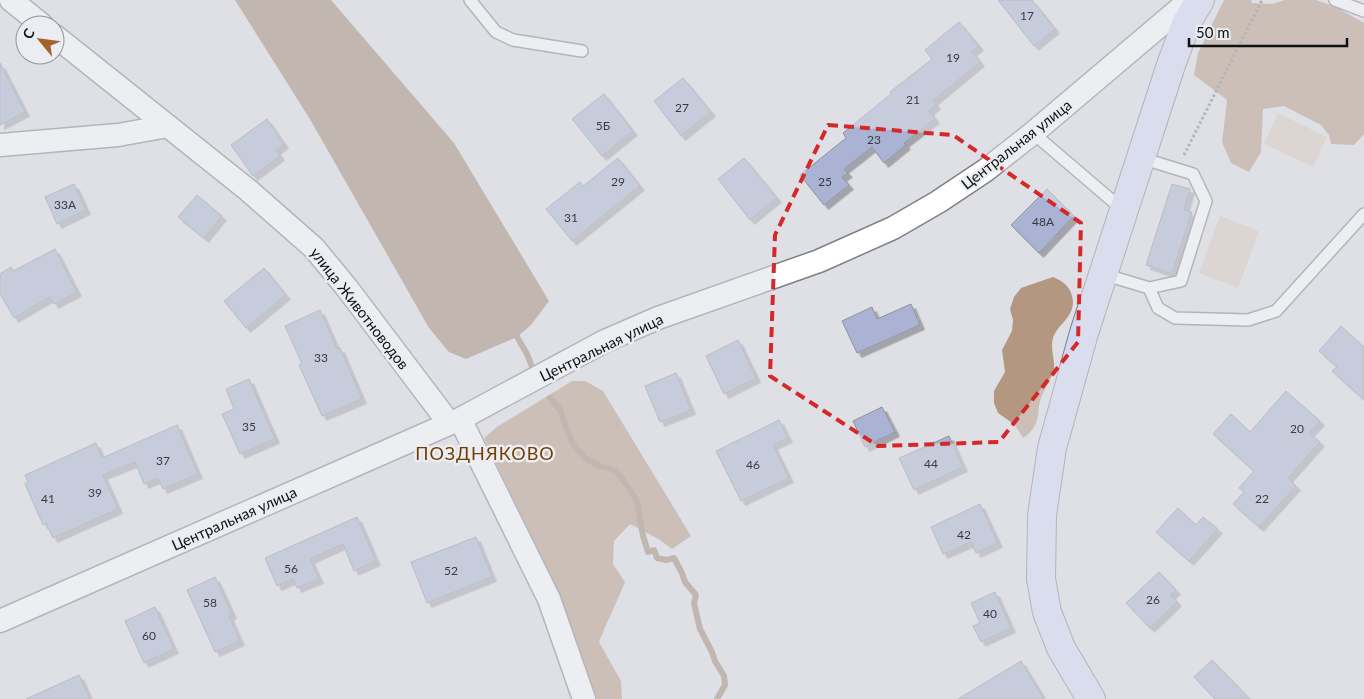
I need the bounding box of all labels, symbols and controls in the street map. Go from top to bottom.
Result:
house number: 17 [1020,8,1034,23]
north arrow [15,15,65,65]
scale bar [1189,15,1346,47]
text: 50 m [1196,23,1230,41]
text: С [19,25,38,42]
house number: 19 [946,50,960,65]
house number: 21 [906,92,920,107]
street label: Центральная улица [957,95,1075,193]
house number: 27 [675,100,689,115]
house number: 5Б [596,118,610,133]
house number: 23 [867,132,881,147]
house number: 29 [611,174,625,189]
house number: 25 [818,174,832,189]
house number: 33А [54,197,77,212]
house number: 31 [564,210,578,225]
house number: 48А [1032,214,1055,229]
street label: улица Животноводов [307,243,413,373]
street label: Центральная улица [536,309,666,385]
house number: 33 [314,350,328,365]
house number: 35 [242,419,256,434]
house number: 20 [1290,421,1304,436]
district label: ПОЗДНЯКОВО [415,442,555,464]
house number: 37 [156,453,170,468]
house number: 44 [924,456,938,471]
house number: 46 [746,457,760,472]
street label: Центральная улица [169,482,299,554]
house number: 39 [88,485,102,500]
house number: 41 [41,491,55,506]
house number: 22 [1255,491,1269,506]
house number: 42 [957,527,971,542]
house number: 56 [284,561,298,576]
house number: 52 [444,563,458,578]
house number: 26 [1146,592,1160,607]
house number: 58 [203,595,217,610]
house number: 40 [983,606,997,621]
house number: 60 [142,628,156,643]

